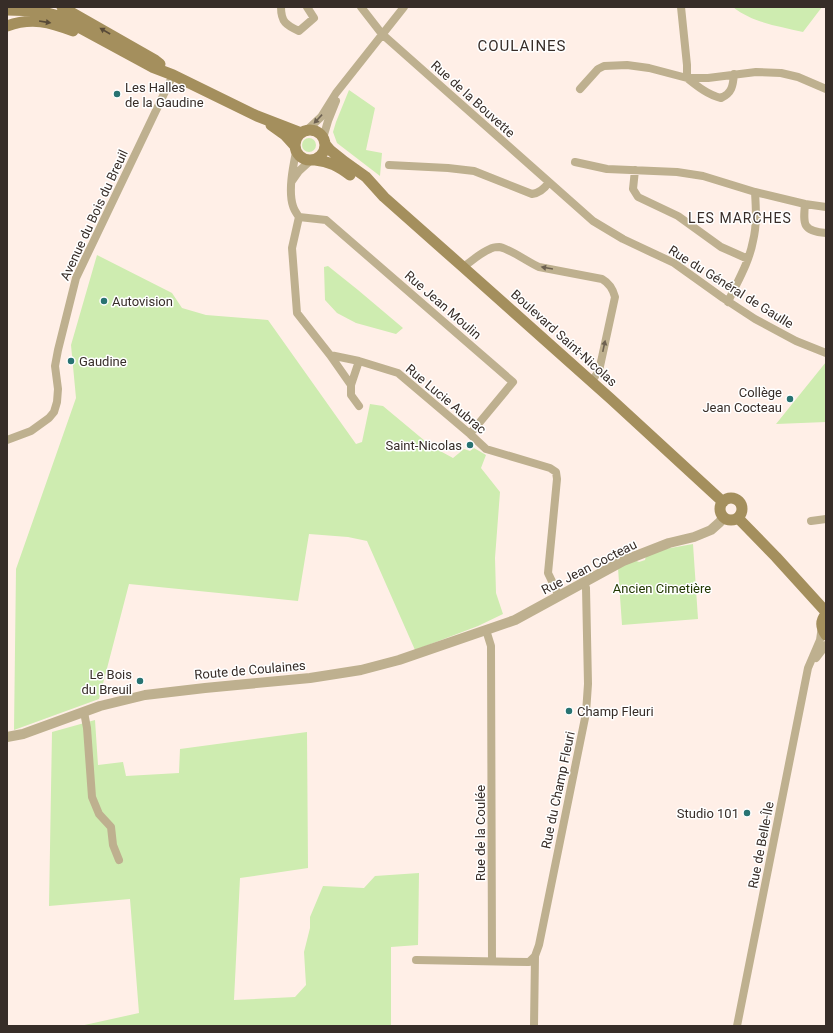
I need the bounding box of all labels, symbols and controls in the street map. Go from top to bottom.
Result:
one-way arrow [39,19,51,25]
one-way arrow [99,28,111,35]
district label: COULAINES [477,37,567,55]
street label: Rue de la Bouvette [428,57,518,141]
place label: Les Halles de la Gaudine [125,80,204,110]
marker: Les Halles de la Gaudine [112,89,122,99]
one-way arrow [314,114,323,123]
street label: Avenue du Bois du Breuil [57,147,131,283]
district label: LES MARCHES [688,210,792,226]
street label: Rue du Général de Gaulle [666,242,796,332]
one-way arrow [541,265,553,271]
street label: Rue Jean Moulin [402,268,484,342]
street label: Boulevard Saint-Nicolas [508,286,620,390]
place label: Autovision [112,294,173,309]
marker: Autovision [99,296,109,306]
one-way arrow [602,340,608,352]
place label: Gaudine [79,354,127,369]
marker: Gaudine [66,356,76,366]
street label: Rue Lucie Aubrac [403,361,489,437]
place label: Collège Jean Cocteau [702,385,782,415]
marker: Collège Jean Cocteau [785,394,795,404]
place label: Saint-Nicolas [385,438,462,453]
marker: Saint-Nicolas [465,440,475,450]
street label: Rue Jean Cocteau [539,537,639,597]
park label: Ancien Cimetière [613,581,711,596]
street label: Route de Coulaines [194,658,307,682]
place label: Le Bois du Breuil [82,667,132,697]
marker: Le Bois du Breuil [135,676,145,686]
place label: Champ Fleuri [577,704,654,719]
marker: Champ Fleuri [564,706,574,716]
street label: Rue du Champ Fleuri [538,730,578,850]
street label: Rue de la Coulée [473,785,488,881]
street label: Rue de Belle-Île [745,800,777,890]
place label: Studio 101 [677,806,739,821]
marker: Studio 101 [742,808,752,818]

